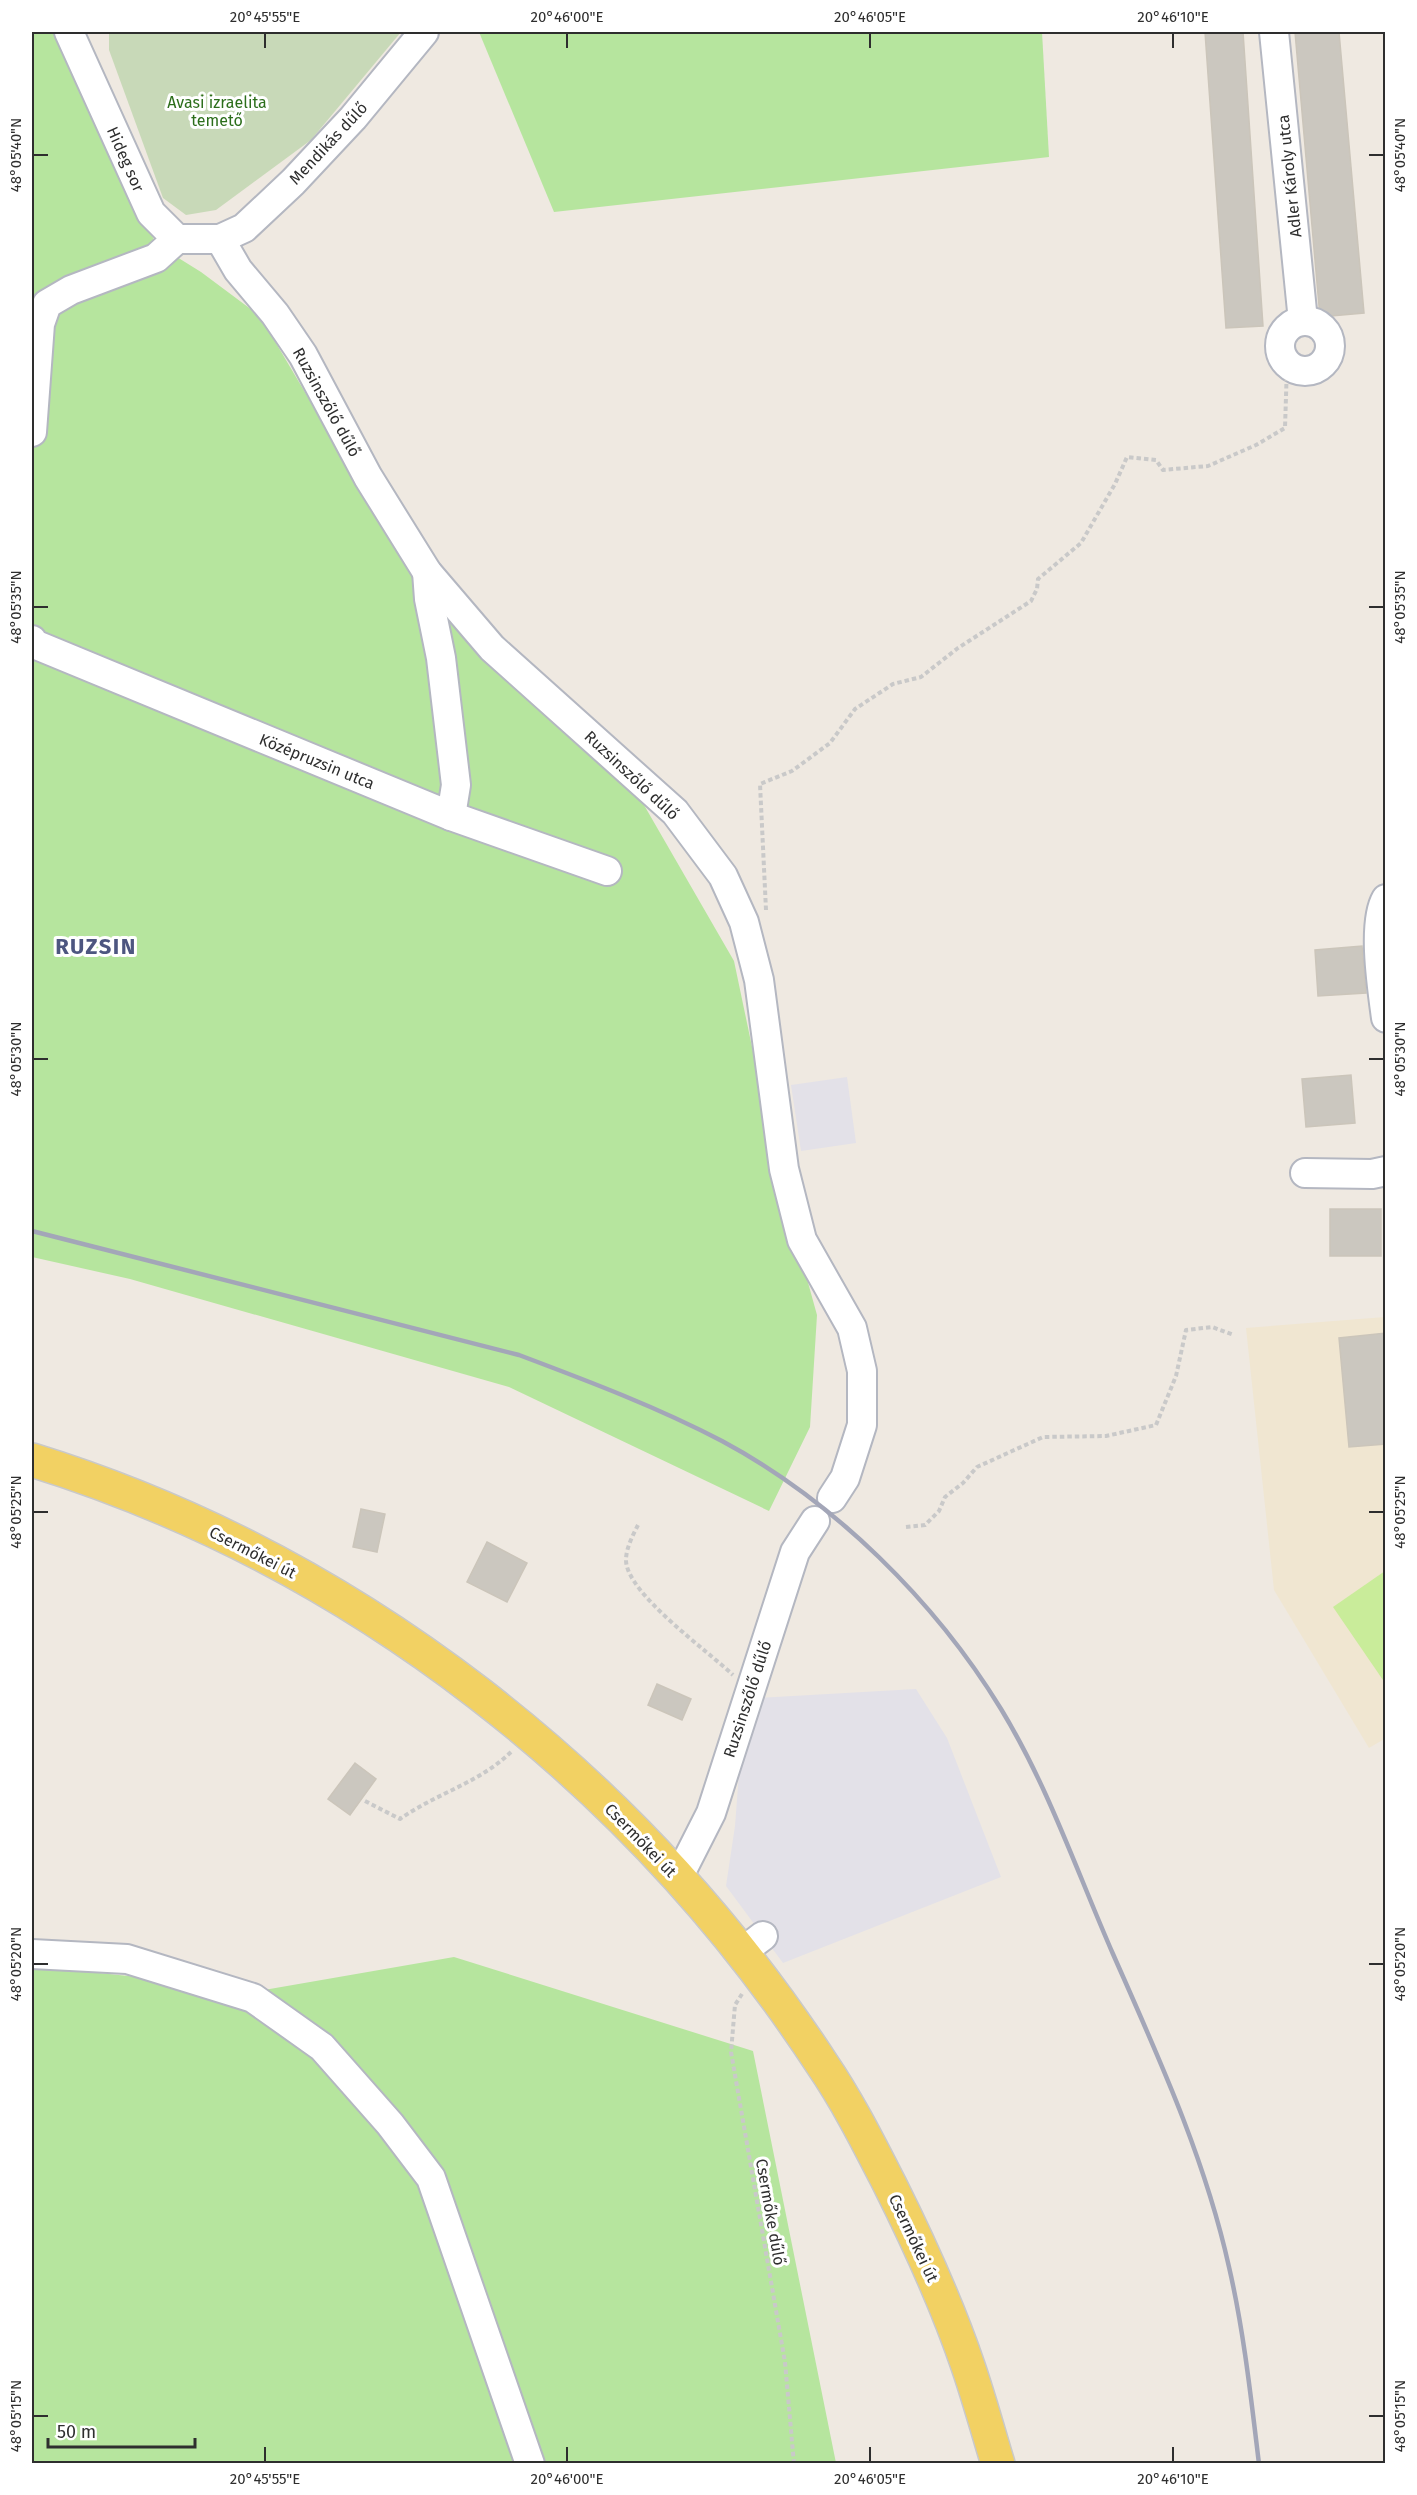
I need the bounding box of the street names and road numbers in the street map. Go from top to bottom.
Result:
street label: Mendikás dűlő [285,98,371,188]
street label: Adler Károly utca [1274,114,1305,238]
street label: Hideg sor [103,124,149,195]
street label: Ruzsinszőlő dűlő [289,344,364,460]
street label: Ruzsinszőlő dűlő [581,727,683,824]
street label: Középruzsin utca [256,730,377,793]
street label: Csermőkei út [206,1522,300,1583]
street label: Ruzsinszőlő dűlő [720,1638,775,1760]
street label: Csermőkei út [601,1800,681,1881]
street label: Csermőke dűlő [752,2157,789,2267]
street label: Csermőkei út [885,2191,942,2285]

